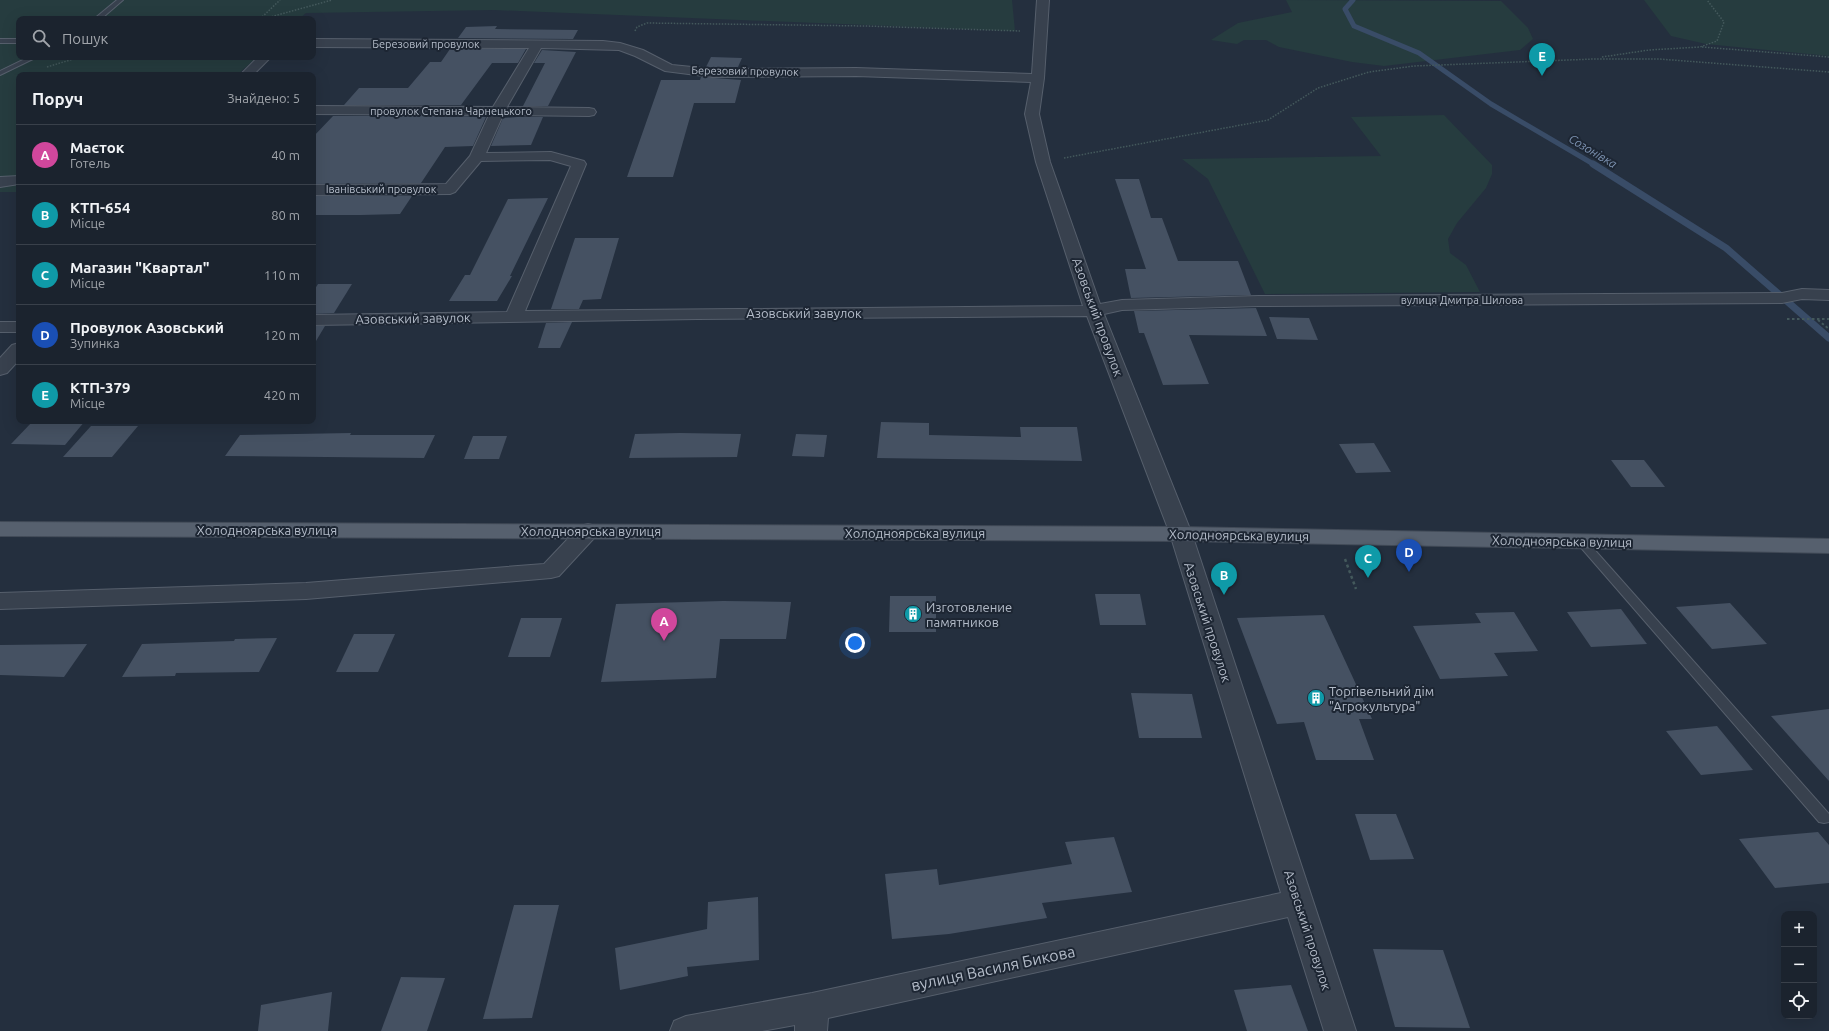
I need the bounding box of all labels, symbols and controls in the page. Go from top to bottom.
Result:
search box [16,16,316,60]
icon: search [30,27,52,49]
text: Пошук [62,30,108,47]
street label: Березовий провулок [372,38,480,50]
pin: E [1529,43,1555,76]
street label: Березовий провулок [691,64,799,78]
text: Поруч [32,89,83,108]
text: Знайдено: 5 [227,91,300,105]
street label: провулок Степана Чарнецького [370,105,532,117]
water label: Созонівка [1567,132,1620,171]
text: Маєток [70,139,124,156]
text: A [40,148,50,162]
text: 40 m [271,148,300,162]
text: Готель [70,156,110,170]
street label: Іванівський провулок [326,183,437,195]
text: КТП-654 [70,199,130,216]
text: B [41,208,49,222]
text: 80 m [271,208,300,222]
text: Місце [70,216,105,230]
street label: Азовський провулок [1070,256,1126,378]
text: Магазин "Квартал" [70,259,210,276]
text: C [41,268,49,282]
text: 110 m [264,268,300,282]
text: Місце [70,276,105,290]
street label: вулиця Дмитра Шилова [1401,294,1523,306]
street label: Азовський завулок [746,306,862,320]
street label: Азовський завулок [355,310,471,326]
text: Провулок Азовський [70,319,224,336]
text: D [40,328,50,342]
text: 120 m [264,328,300,342]
text: Зупинка [70,336,120,350]
text: КТП-379 [70,379,130,396]
text: E [41,388,49,402]
text: 420 m [264,388,300,402]
text: Місце [70,396,105,410]
street label: Холодноярська вулиця [197,523,337,537]
street label: Холодноярська вулиця [521,524,661,538]
street label: Холодноярська вулиця [845,526,985,540]
street label: Холодноярська вулиця [1169,527,1309,543]
street label: Холодноярська вулиця [1492,533,1632,549]
pin: D [1396,539,1422,572]
pin: C [1355,545,1381,578]
street label: Азовський провулок [1182,560,1234,684]
pin: B [1211,562,1237,595]
place label: Изготовление памятников [926,600,1012,629]
building icon: Изготовление памятников [903,604,923,624]
pin: A [651,608,677,641]
your location [845,633,865,653]
place label: Торгівельний дім "Агрокультура" [1329,684,1434,713]
building icon: Торгівельний дім "Агрокультура" [1306,688,1326,708]
street label: Азовський провулок [1282,868,1334,992]
map controls [1781,911,1817,1019]
button: + [1781,911,1817,947]
street label: вулиця Василя Бикова [909,942,1077,994]
button: − [1781,947,1817,983]
button: locate [1781,983,1817,1019]

